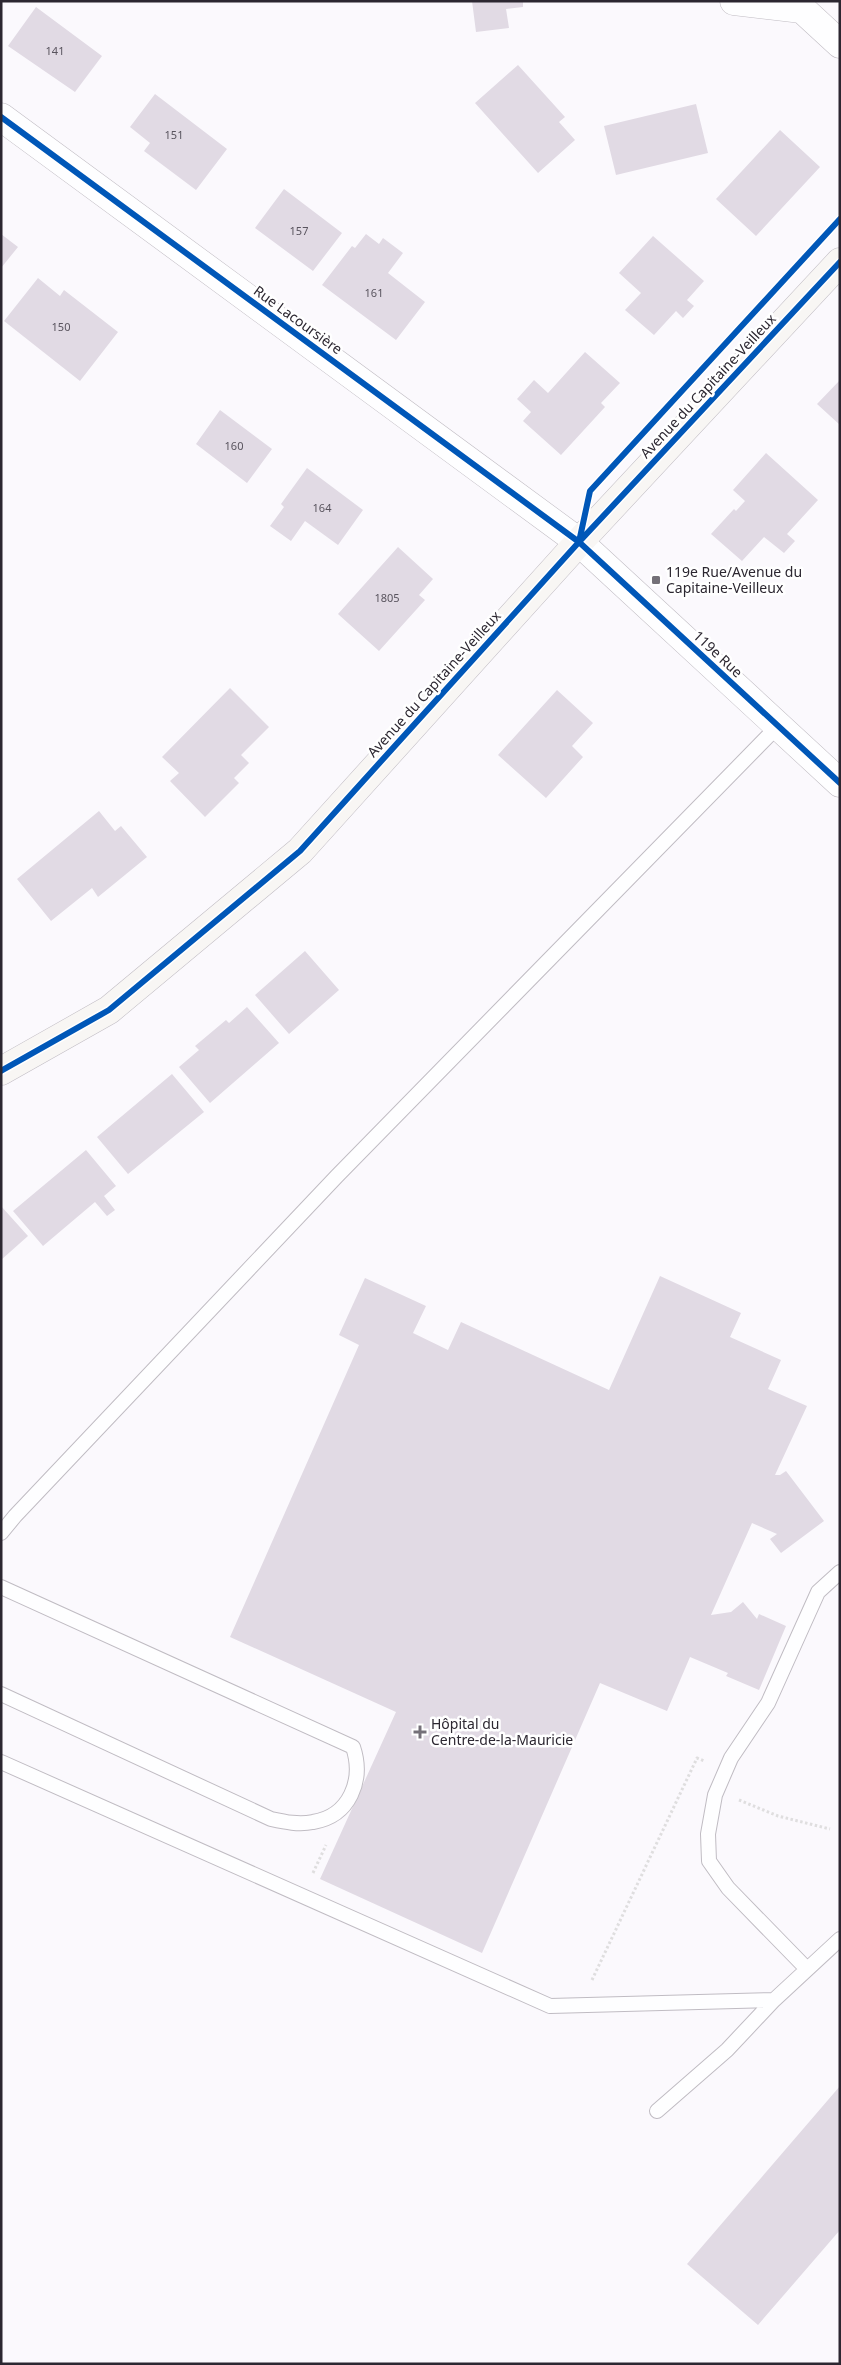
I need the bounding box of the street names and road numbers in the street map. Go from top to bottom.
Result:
street label: Rue Lacoursière [250,281,347,358]
street label: Avenue du Capitaine-Veilleux [636,309,780,462]
street label: Avenue du Capitaine-Veilleux [363,606,505,761]
street label: 119e Rue [690,626,747,681]

